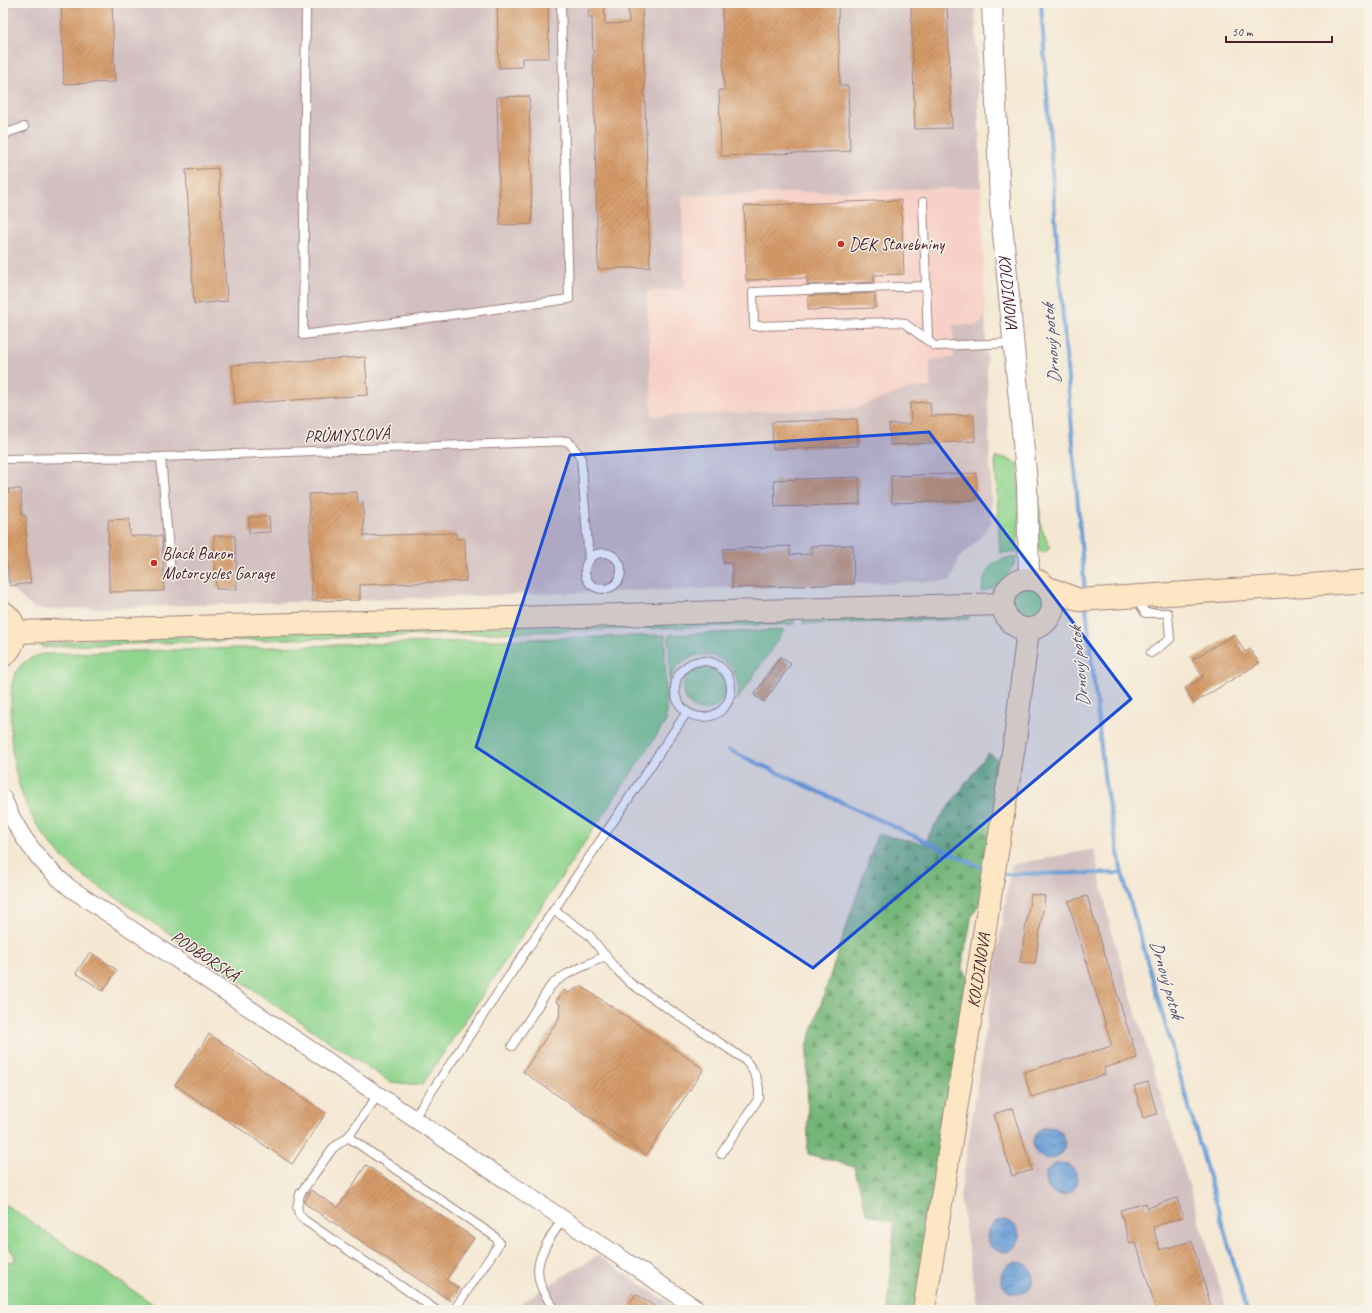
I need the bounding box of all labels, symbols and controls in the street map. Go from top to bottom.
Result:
scale bar [1226,18,1332,44]
text: 50 m [1232,24,1254,40]
place label: DEK Stavebniny [849,234,945,255]
marker: DEK Stavebniny [836,239,846,249]
street label: KOLDINOVA [994,253,1023,331]
water label: Drnový potok [1036,300,1065,385]
street label: PRŮMYSLOVÁ [304,422,392,447]
place label: Black Baron Motorcycles Garage [162,543,276,584]
marker: Black Baron Motorcycles Garage [149,558,159,568]
water label: Drnový potok [1064,623,1094,708]
street label: PODBORSKÁ [167,925,245,988]
street label: KOLDINOVA [962,930,995,1009]
water label: Drnový potok [1145,938,1190,1024]

